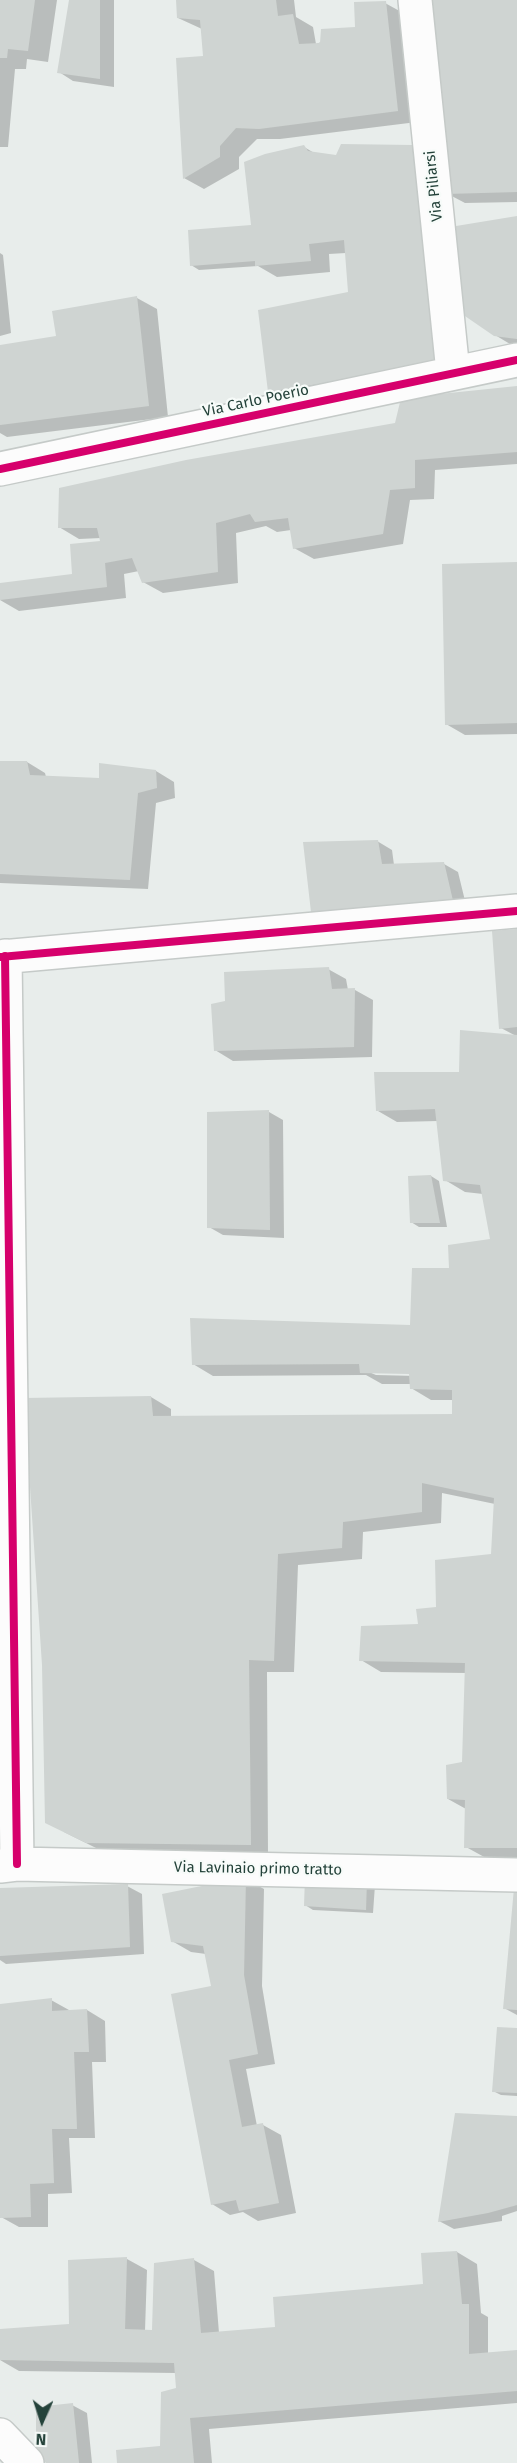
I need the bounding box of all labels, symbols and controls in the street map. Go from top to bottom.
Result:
street label: Via Piliarsi [421,150,447,222]
street label: Via Carlo Poerio [201,381,311,421]
street label: Via Lavinaio primo tratto [174,1859,342,1879]
north arrow [12,2391,72,2451]
text: N [35,2430,47,2449]

